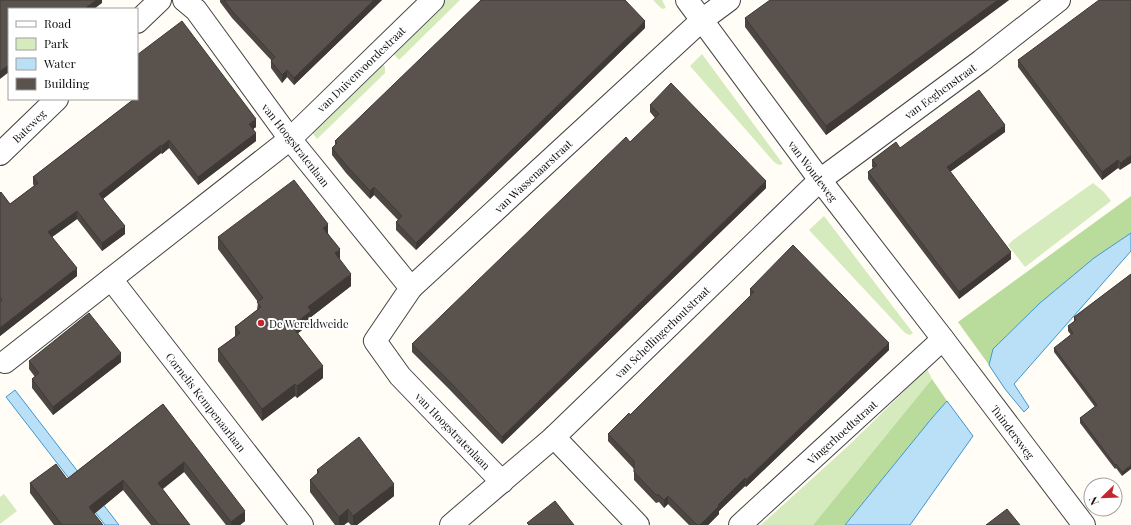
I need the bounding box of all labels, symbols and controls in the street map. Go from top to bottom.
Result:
legend [8,8,138,100]
text: Road [44,15,71,31]
street label: van Duivenvoordestraat [313,23,409,116]
text: Park [44,35,69,51]
text: Water [43,55,77,71]
street label: van Eeghenstraat [900,60,979,123]
text: Building [44,75,90,91]
street label: van Hoogstratenlaan [258,99,334,190]
street label: Bateweg [9,106,49,146]
street label: van Wassenaarstraat [490,136,575,217]
street label: van Woudeweg [784,137,841,205]
street label: van Schellingerhoutstraat [611,283,713,382]
place label: De Wereldweide [269,316,349,331]
marker: De Wereldweide [256,318,266,328]
street label: Cornelis Kempenaarlaan [163,349,250,455]
street label: van Hoogstratenlaan [412,388,494,473]
street label: Vingerhoedtstraat [803,397,880,468]
street label: Tuindersweg [988,402,1038,462]
north arrow [1083,477,1123,517]
text: N [1085,494,1102,508]

